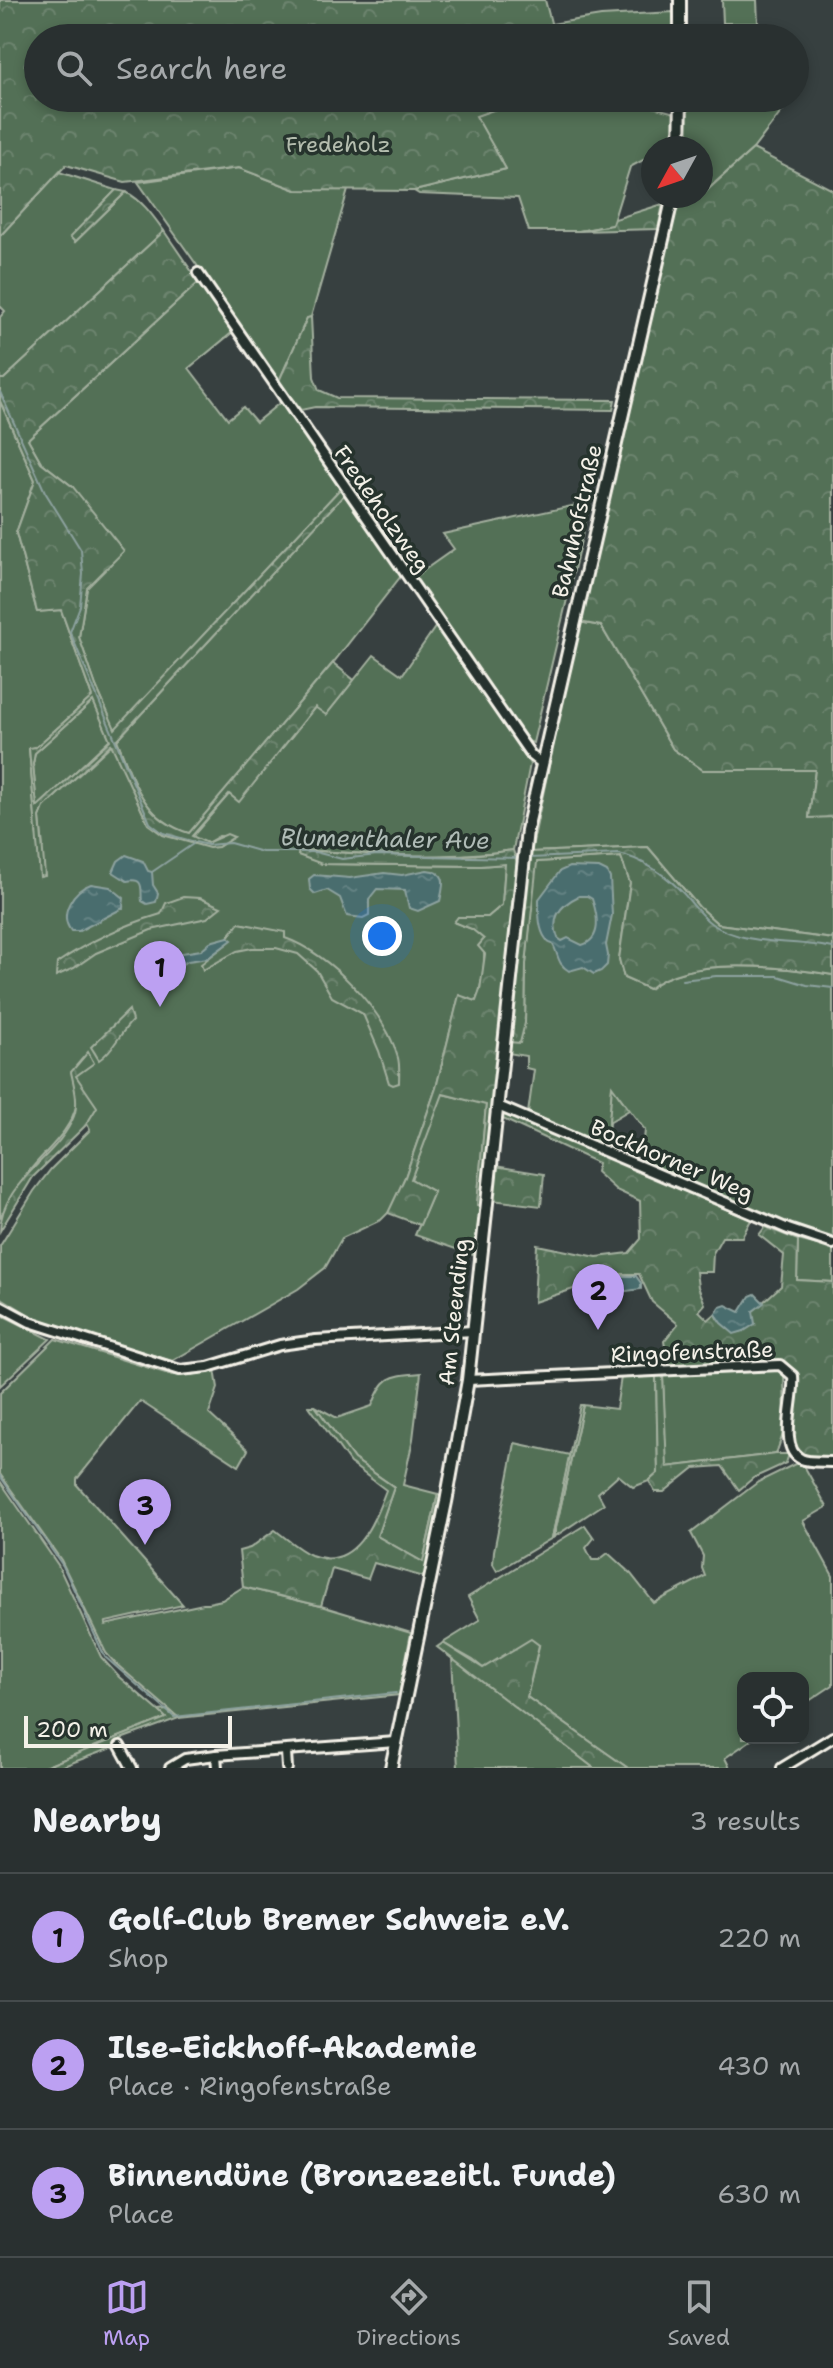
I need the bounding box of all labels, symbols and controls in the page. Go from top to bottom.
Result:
search box [24,24,809,112]
icon: search [52,46,96,90]
text: Search here [116,48,287,89]
park label: Fredeholz [285,130,391,159]
north arrow [641,136,713,208]
street label: Fredeholzweg [327,440,437,578]
street label: Bahnhofstraße [545,442,609,600]
water label: Blumenthaler Aue [280,821,490,857]
your location [362,916,402,956]
pin: 1 [134,941,186,1007]
street label: Bockhorner Weg [586,1113,758,1207]
street label: Am Steending [432,1237,476,1387]
pin: 2 [572,1264,624,1330]
street label: Ringofenstraße [610,1335,774,1369]
pin: 3 [119,1479,171,1545]
map controls [737,1672,809,1744]
button: locate [737,1672,809,1744]
scale bar [24,1712,232,1748]
text: 200 m [36,1715,108,1744]
text: Nearby [32,1797,162,1843]
text: 3 results [689,1803,801,1838]
text: Golf-Club Bremer Schweiz e.V. [108,1899,570,1940]
text: 1 [52,1920,64,1955]
text: 220 m [717,1920,801,1955]
text: Shop [108,1940,169,1975]
text: Ilse-Eickhoff-Akademie [108,2027,477,2068]
text: 2 [49,2048,67,2083]
text: 430 m [717,2048,801,2083]
text: Place · Ringofenstraße [108,2068,392,2103]
text: Binnendüne (Bronzezeitl. Funde) [108,2155,616,2196]
text: 3 [49,2176,67,2211]
text: 630 m [717,2176,801,2211]
text: Place [108,2196,174,2231]
tab: Map [103,2275,150,2352]
tab: Directions [356,2275,461,2352]
tab: Saved [667,2275,730,2352]

